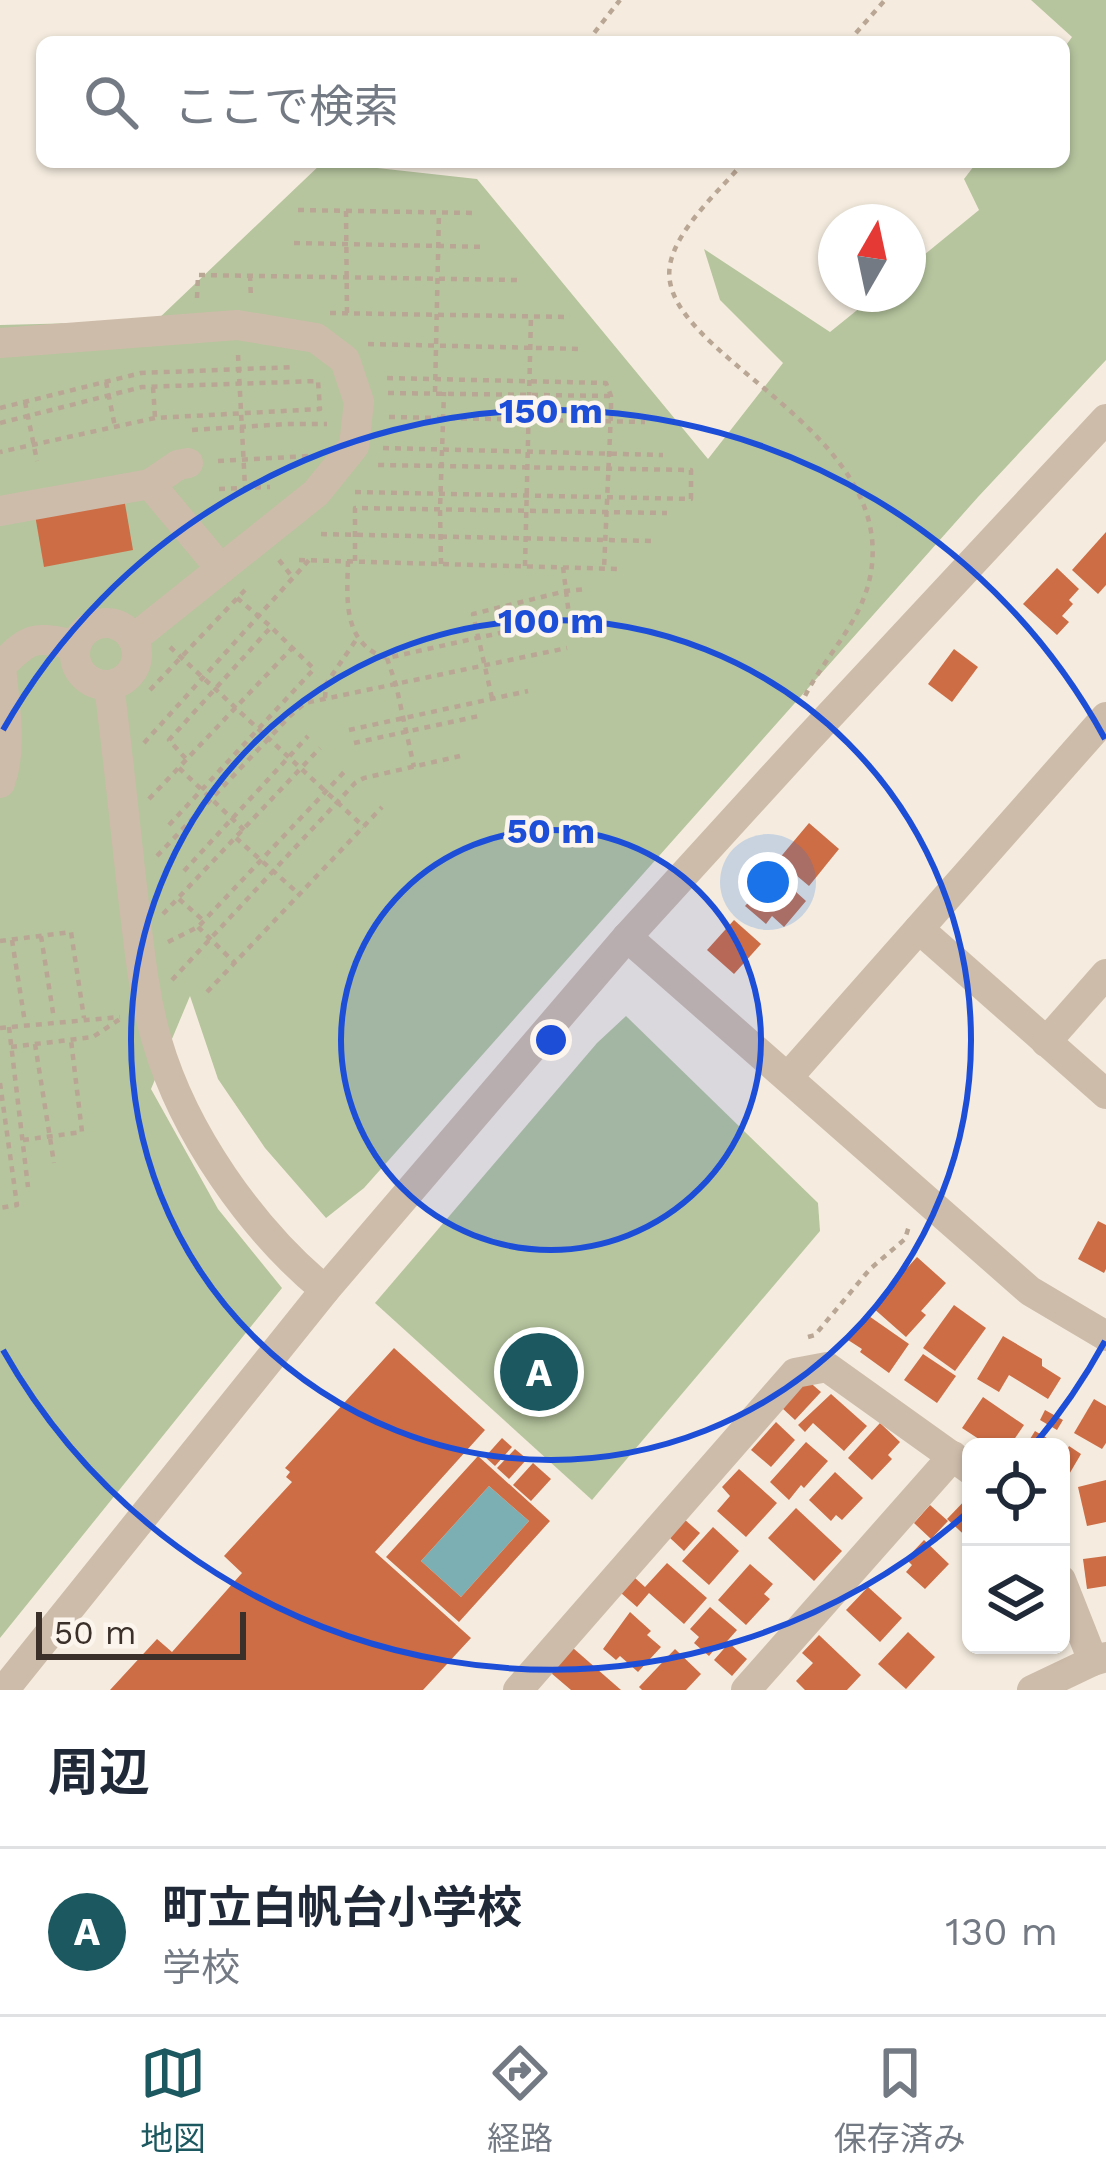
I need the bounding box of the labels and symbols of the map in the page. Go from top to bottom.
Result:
north arrow [818,204,926,312]
text: 150 m [499,390,603,432]
text: 100 m [498,600,604,642]
text: 50 m [507,810,595,852]
your location [738,852,798,912]
centre of rings [530,1019,572,1061]
pin: A [500,1327,578,1417]
scale bar [36,1606,246,1659]

